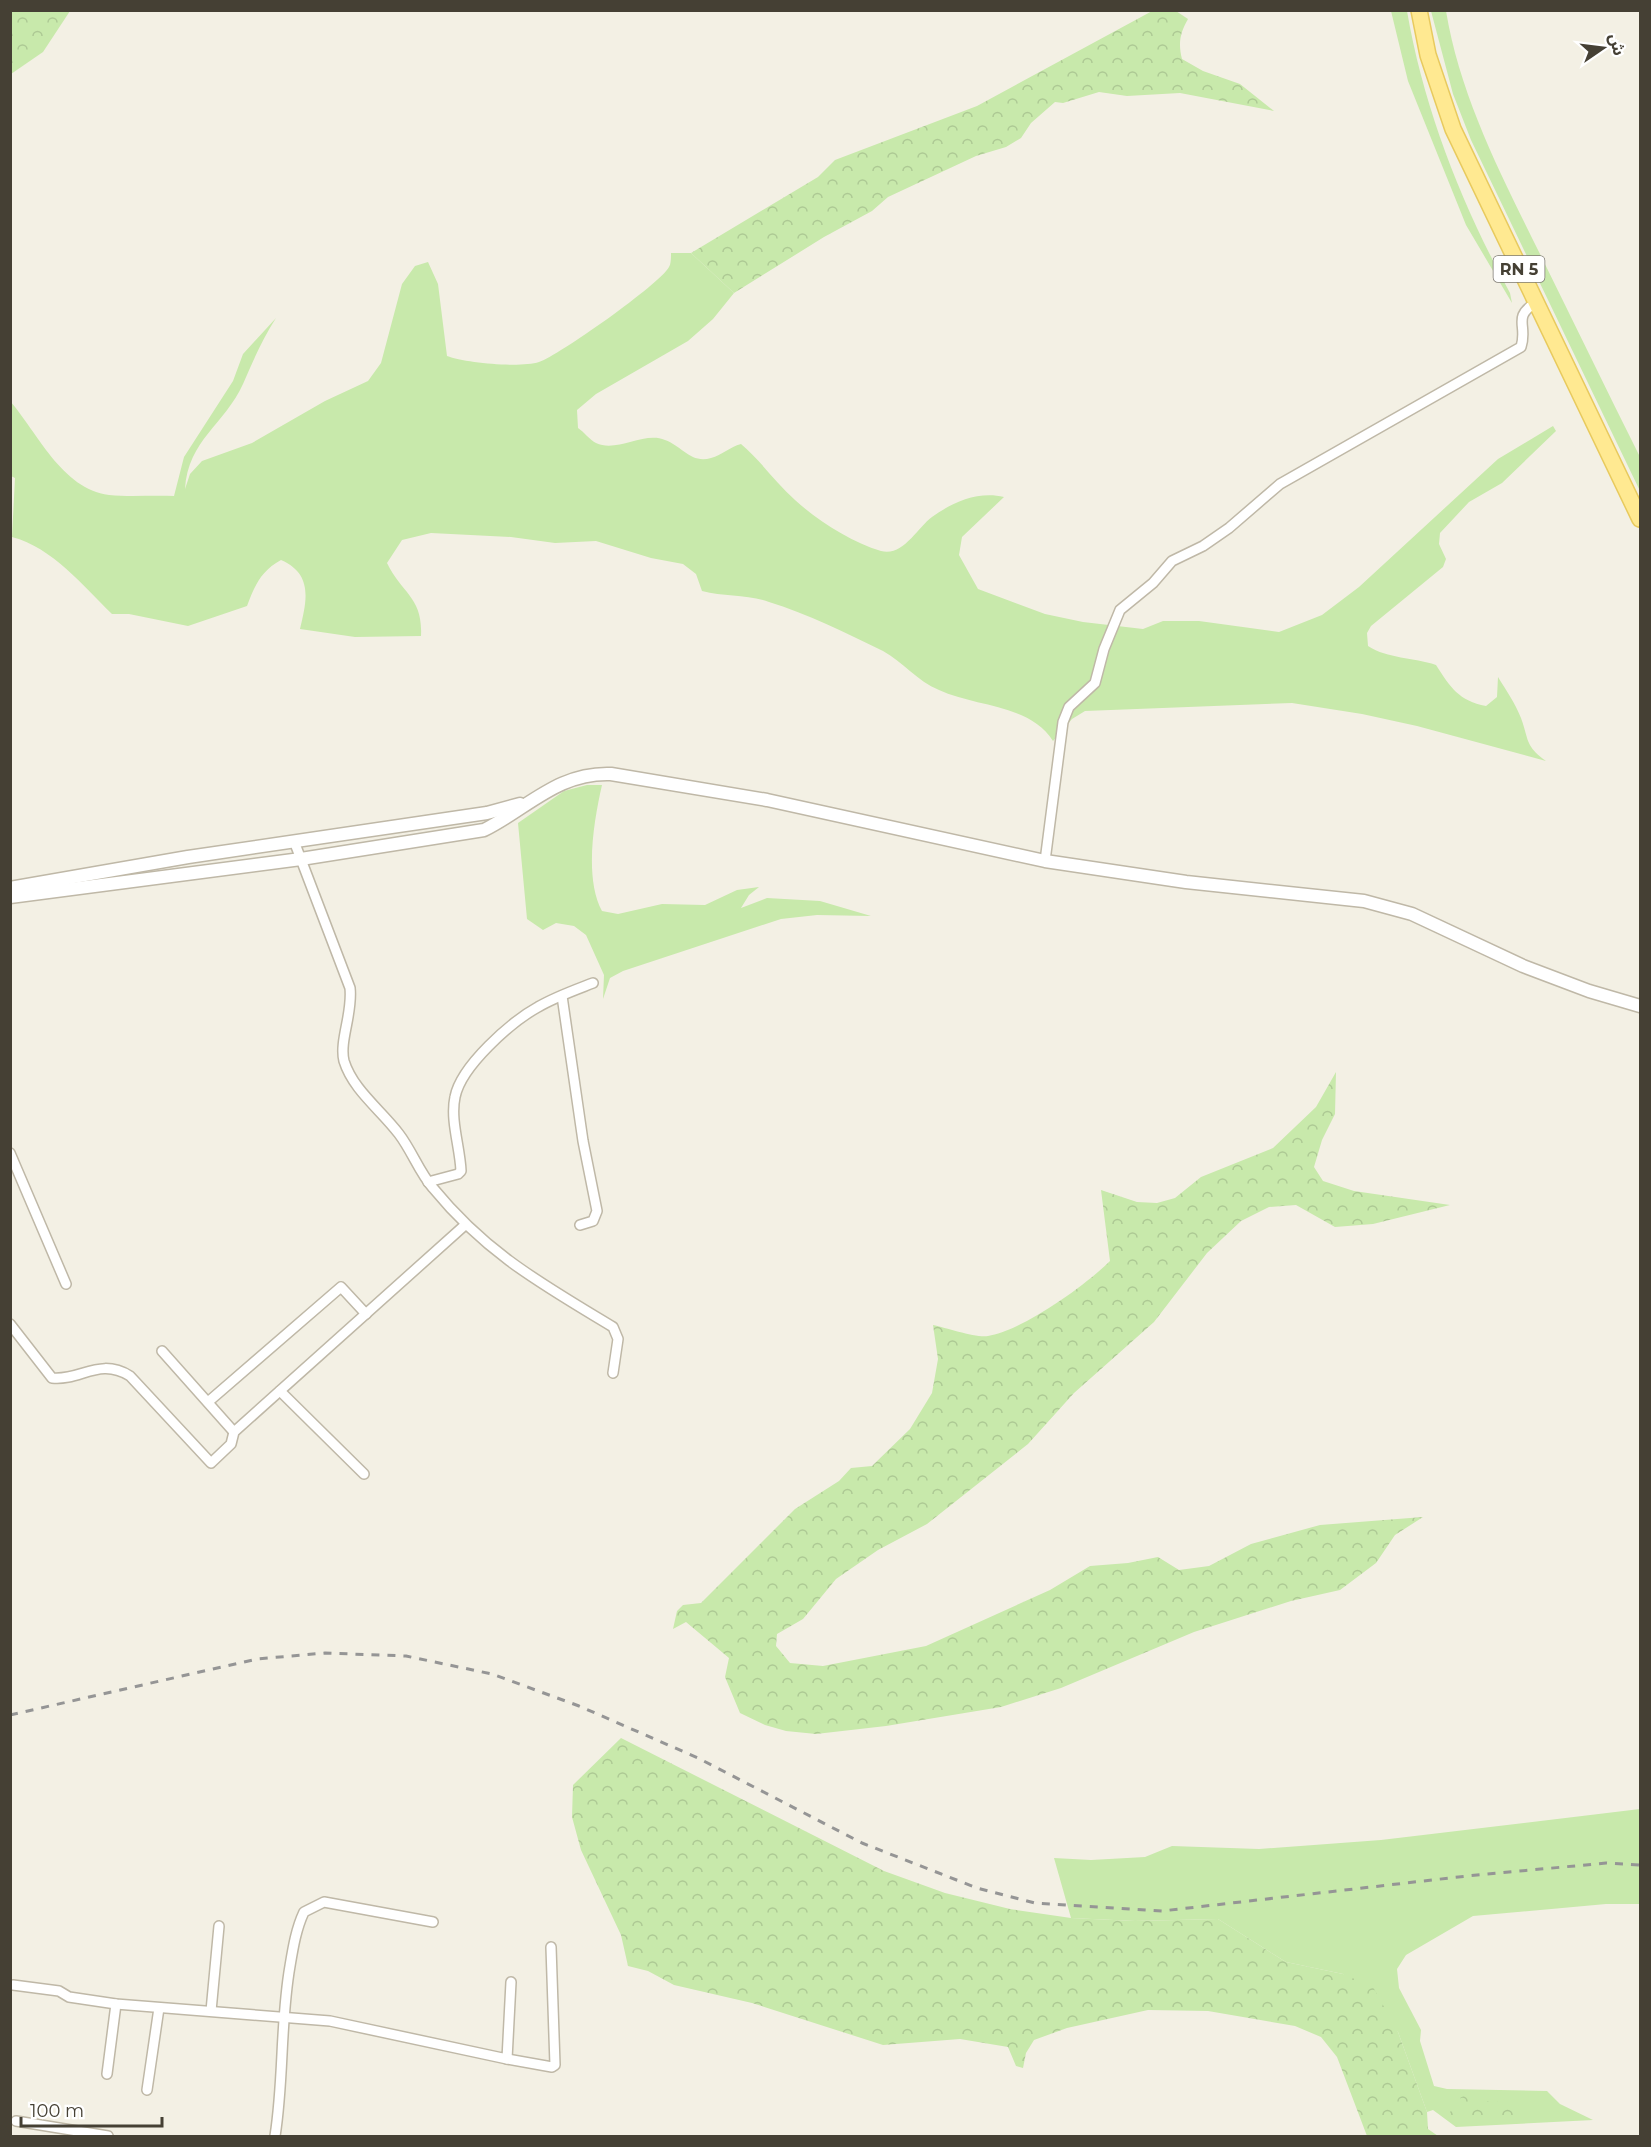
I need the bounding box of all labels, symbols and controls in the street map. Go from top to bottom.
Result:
north arrow [1573,18,1633,78]
text: ش [1605,32,1629,58]
road number: RN 5 [1494,256,1544,282]
scale bar [21,2090,162,2128]
text: 100 m [30,2100,84,2122]

